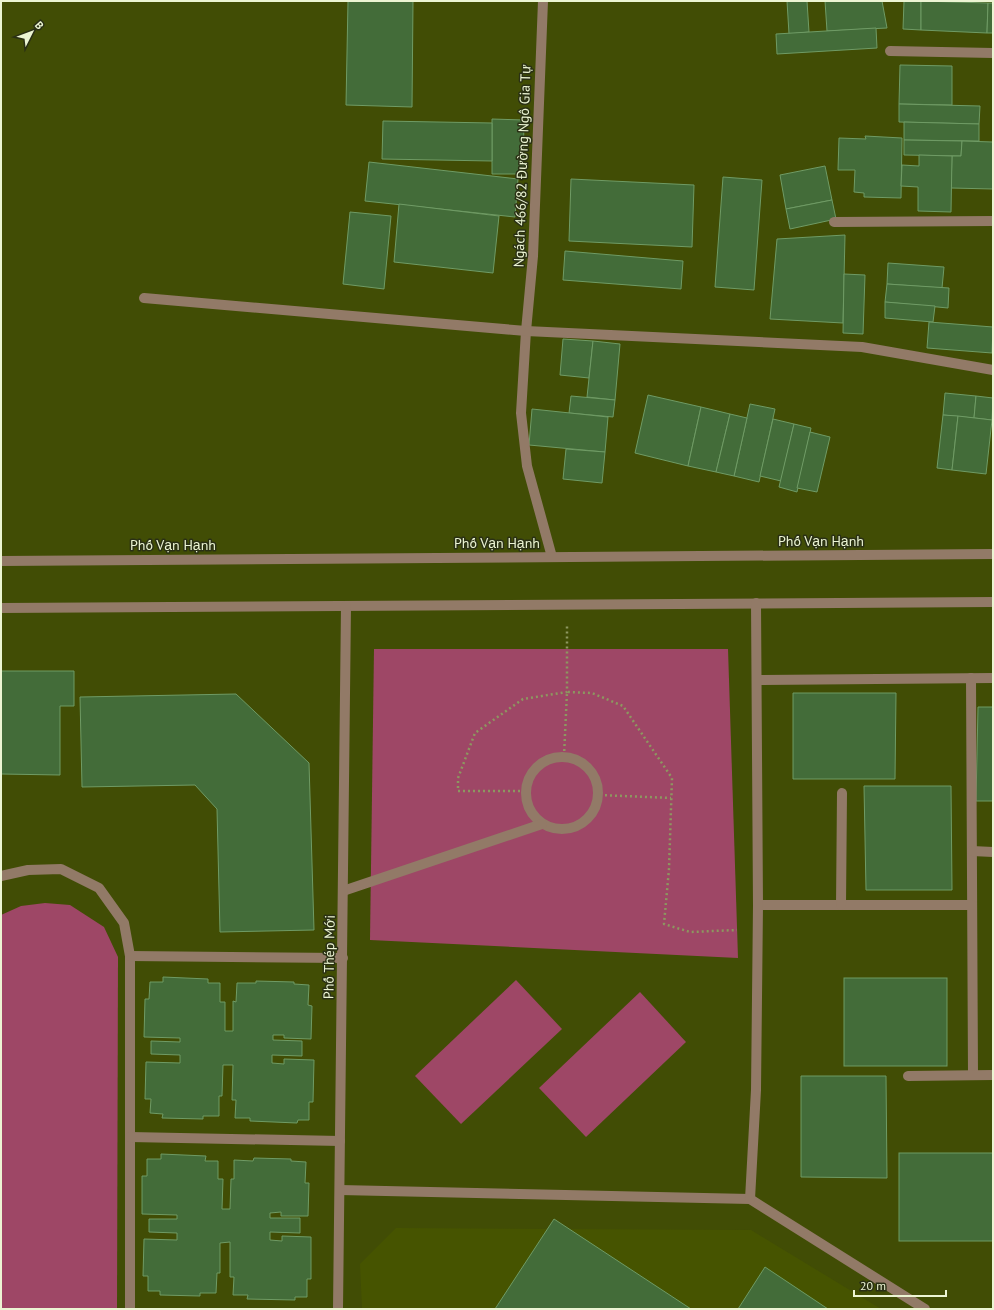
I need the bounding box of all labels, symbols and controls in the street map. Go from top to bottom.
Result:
north arrow [12,12,52,52]
text: B [32,18,47,33]
street label: Ngách 466/82 Đường Ngô Gia Tự [509,64,535,268]
street label: Phố Vạn Hạnh [778,532,864,550]
street label: Phố Vạn Hạnh [454,534,540,552]
street label: Phố Vạn Hạnh [130,536,216,554]
street label: Phố Thép Mới [319,915,339,999]
scale bar [854,1272,946,1298]
text: 20 m [860,1278,886,1293]

